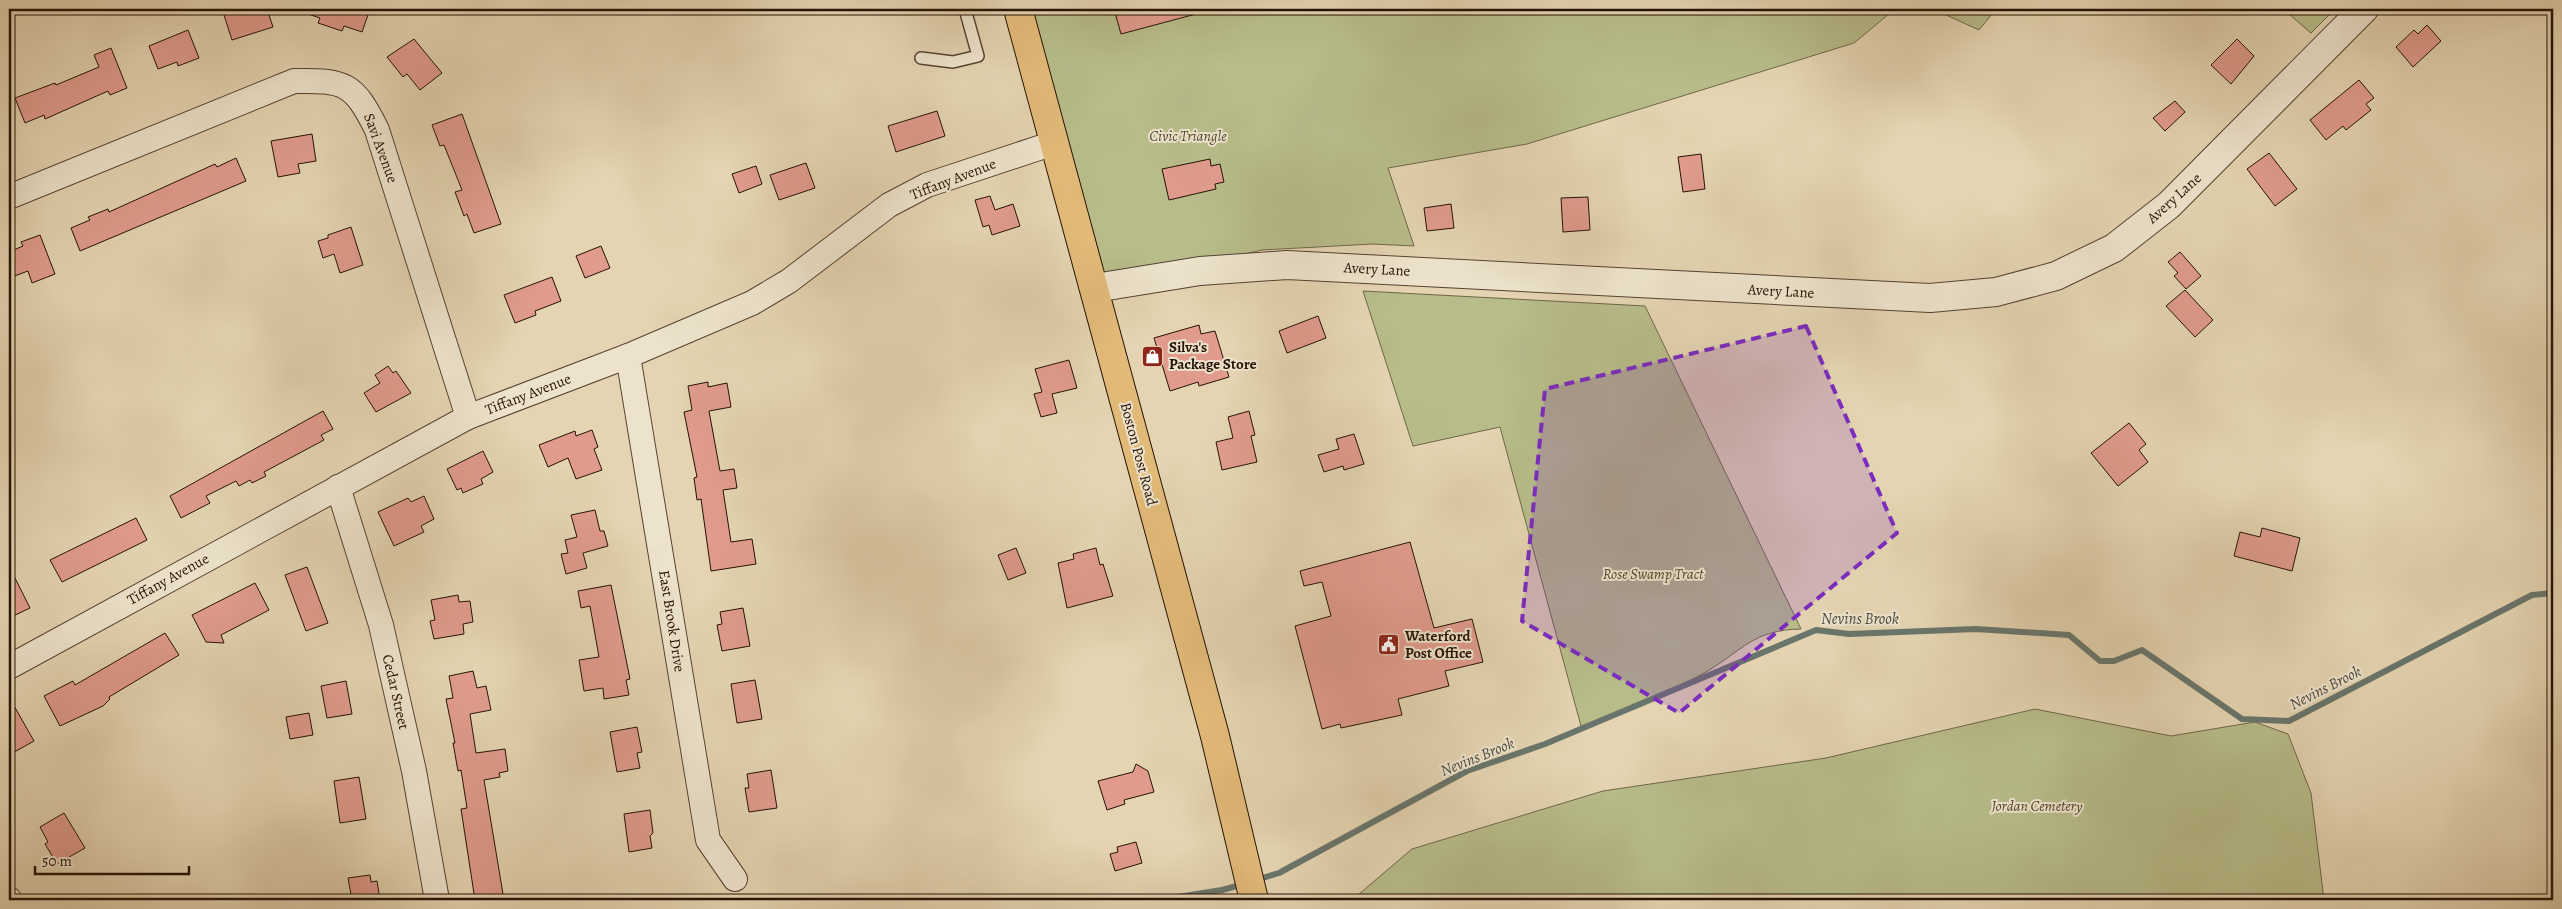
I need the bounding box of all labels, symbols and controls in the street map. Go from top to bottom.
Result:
street label: Savi Avenue [359,110,403,186]
park label: Civic Triangle [1149,126,1227,146]
street label: Tiffany Avenue [907,153,999,205]
street label: Avery Lane [2142,168,2206,228]
street label: Avery Lane [1342,257,1411,281]
street label: Avery Lane [1746,279,1815,303]
place label: Silva's Package Store [1169,337,1257,374]
shop icon: Silva's Package Store [1141,344,1165,368]
street label: Tiffany Avenue [482,368,574,420]
street label: Boston Post Road [1116,400,1163,509]
street label: Tiffany Avenue [124,548,213,610]
park label: Rose Swamp Tract [1603,564,1704,584]
street label: East Brook Drive [654,569,690,674]
water label: Nevins Brook [1821,608,1899,630]
place label: Waterford Post Office [1404,626,1472,663]
public building icon: Waterford Post Office [1377,633,1401,657]
street label: Cedar Street [378,652,414,732]
water label: Nevins Brook [2286,660,2365,715]
water label: Nevins Brook [1437,732,1518,782]
park label: Jordan Cemetery [1990,796,2083,816]
scale bar [35,844,189,876]
text: 50 m [42,851,72,871]

